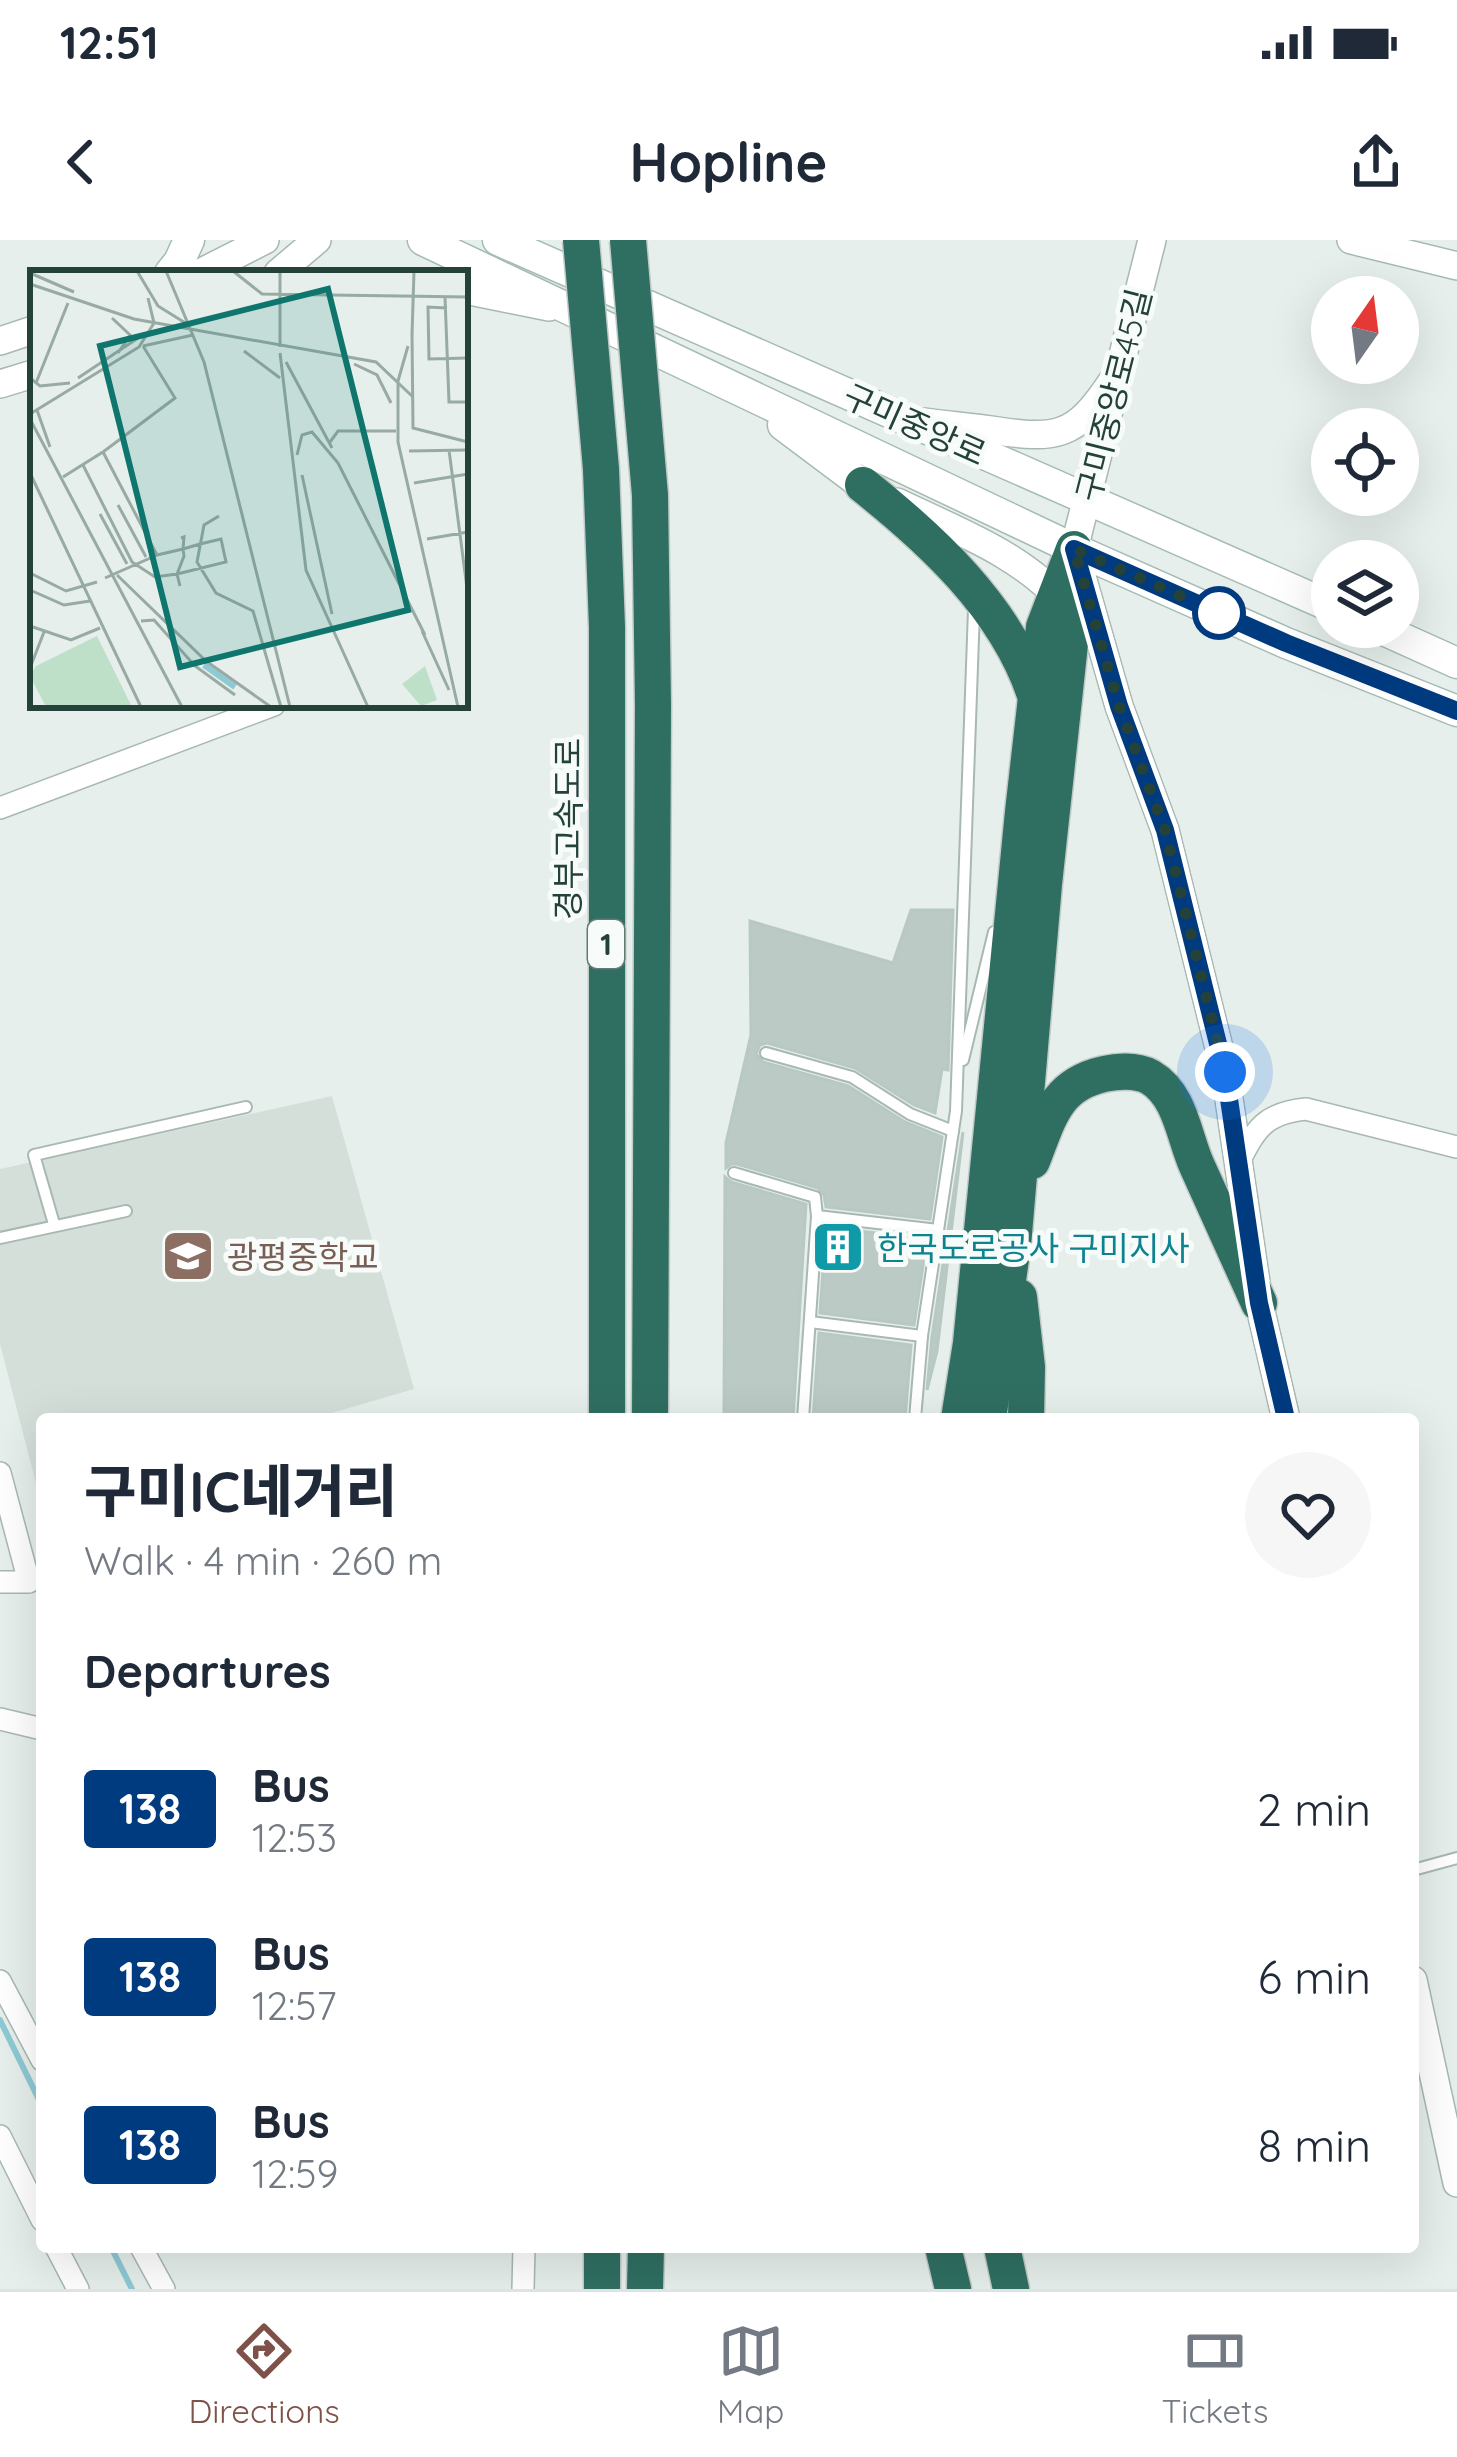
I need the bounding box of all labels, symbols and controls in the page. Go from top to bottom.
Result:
text: 12:51 [60,14,159,70]
text: Hopline [630,128,827,196]
icon: back [48,129,114,195]
icon: share [1343,129,1409,195]
inset map [30,270,468,708]
north arrow [1311,276,1419,384]
map controls [1311,276,1419,648]
street label: 구미중앙로45길 [1067,284,1159,506]
street label: 구미중앙로 [837,374,993,474]
button: locate [1311,408,1419,516]
button: layers [1311,540,1419,648]
unlabelled marker [1194,588,1244,638]
street label: 경부고속도로 [547,738,588,920]
road number: 1 [588,920,624,968]
your location [1195,1042,1255,1102]
building icon: 한국도로공사 구미지사 [810,1219,866,1275]
place label: 한국도로공사 구미지사 [877,1227,1190,1268]
school or university icon: 광평중학교 [160,1228,216,1284]
place label: 광평중학교 [227,1236,379,1277]
button: heart [1245,1452,1371,1578]
text: 구미IC네거리 [84,1455,398,1526]
text: Walk · 4 min · 260 m [84,1536,442,1585]
text: Departures [84,1643,331,1699]
text: Bus [252,1757,330,1813]
text: 2 min [1257,1781,1371,1837]
text: 138 [119,1782,181,1835]
text: 12:53 [252,1813,337,1862]
text: Bus [252,1925,330,1981]
text: 6 min [1258,1949,1371,2005]
text: 138 [119,1950,181,2003]
text: 12:57 [252,1981,337,2030]
text: Bus [252,2093,330,2149]
text: 8 min [1258,2117,1371,2173]
text: 138 [119,2118,181,2171]
text: 12:59 [252,2149,338,2198]
tab: Directions [189,2318,340,2431]
tab: Map [717,2318,784,2431]
tab: Tickets [1161,2318,1268,2431]

